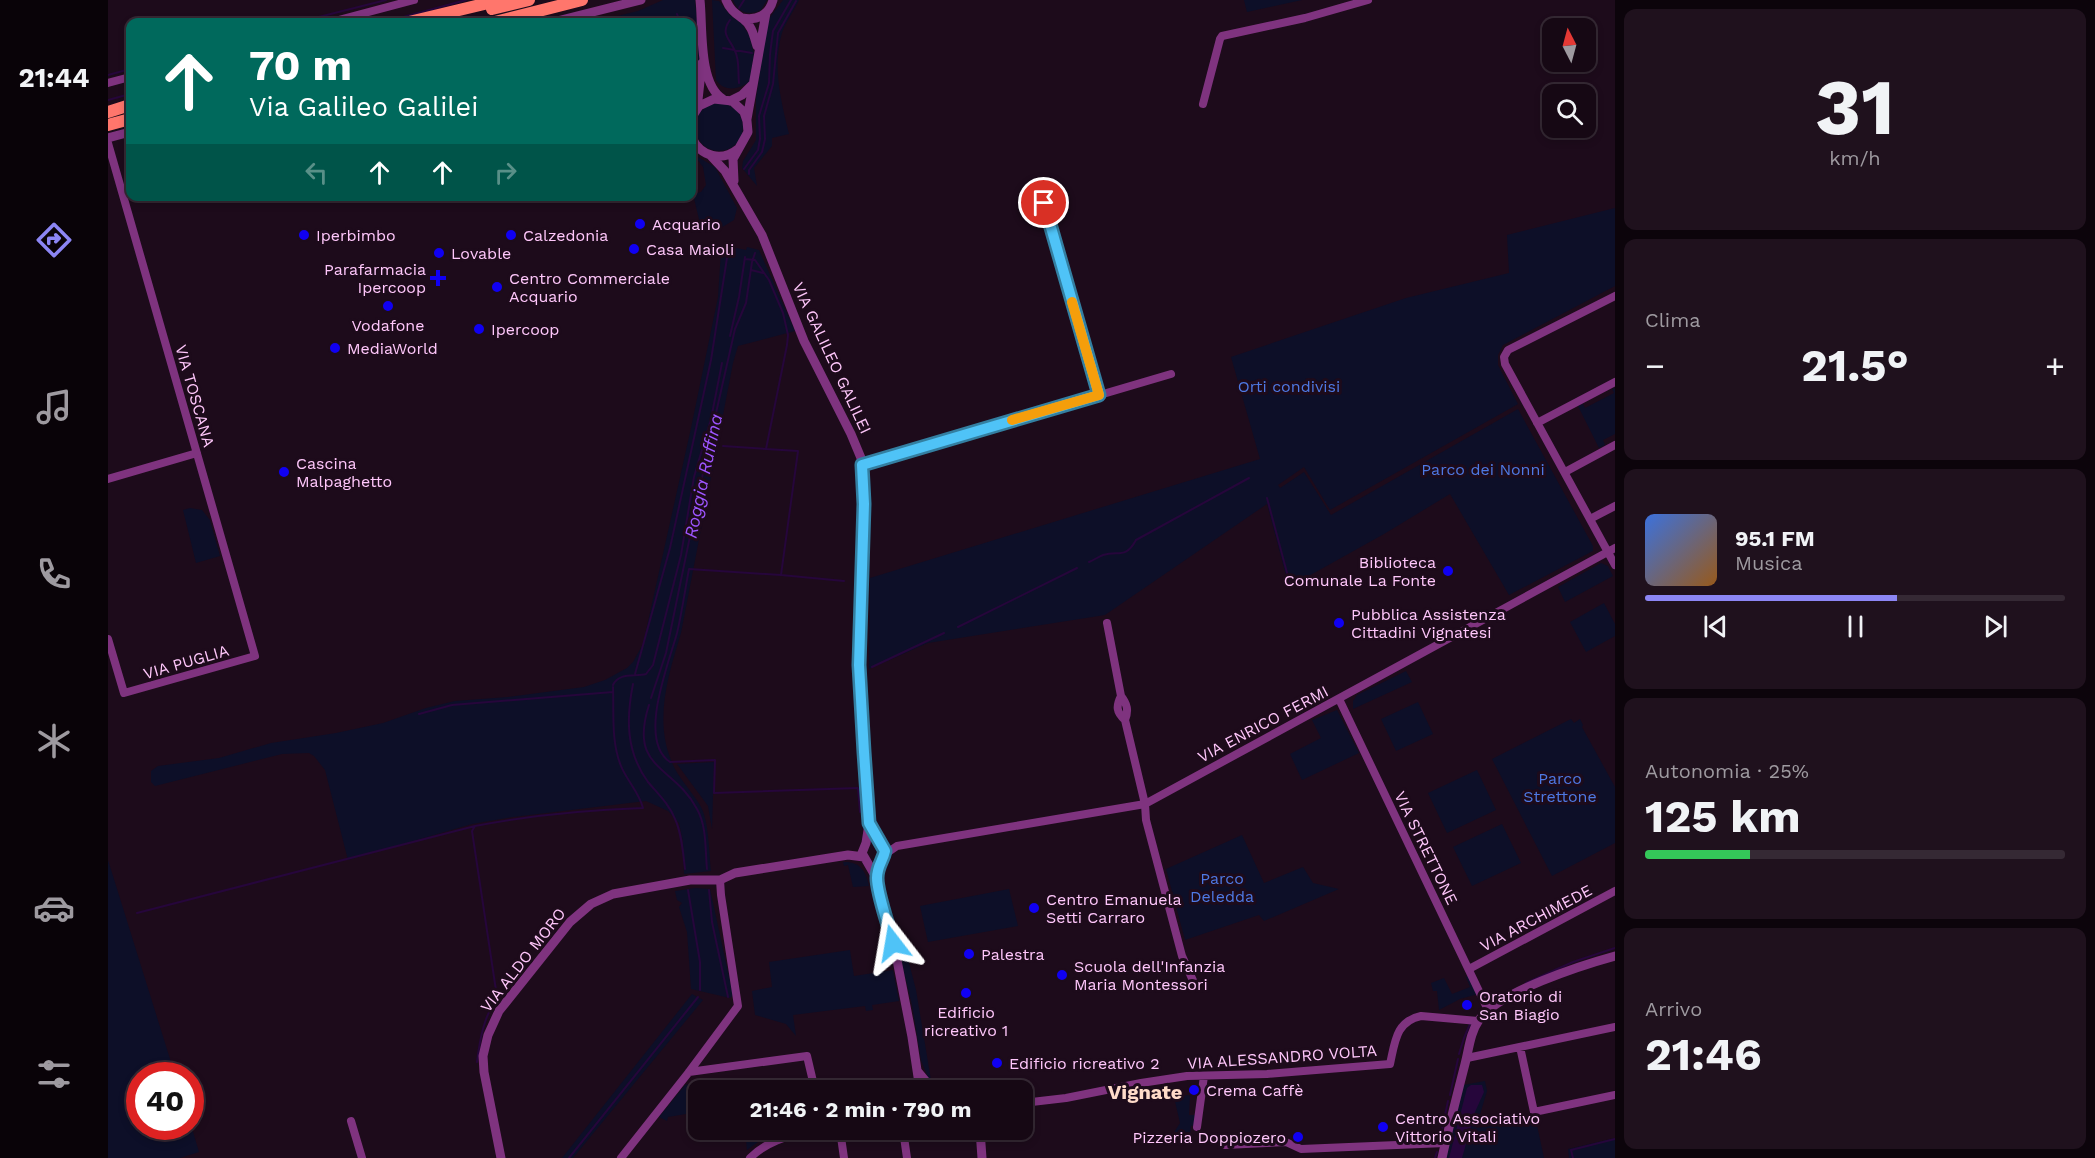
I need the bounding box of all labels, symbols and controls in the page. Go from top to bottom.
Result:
north arrow [1542,18,1596,72]
map controls [1542,18,1596,138]
text: 70 m [249,41,352,90]
icon: ahead [150,42,228,120]
text: 31 [1815,61,1895,153]
text: 21:44 [19,62,89,94]
button: search [1542,84,1596,138]
text: Via Galileo Galilei [249,91,478,123]
text: km/h [1829,146,1881,170]
icon: left [300,156,333,189]
icon: ahead [363,156,396,189]
icon: ahead [426,156,459,189]
icon: right [489,156,522,189]
pin [1018,177,1069,228]
icon: arrive [1027,186,1060,219]
place label: Acquario [652,215,721,234]
marker: Acquario [633,217,647,231]
icon: directions [33,219,75,261]
place label: Iperbimbo [316,226,396,245]
place label: Calzedonia [523,226,608,245]
marker: Iperbimbo [297,228,311,242]
marker: Calzedonia [504,228,518,242]
place label: Casa Maioli [646,240,734,259]
marker: Casa Maioli [627,242,641,256]
place label: Lovable [451,244,511,263]
marker: Lovable [432,246,446,260]
place label: Parafarmacia Ipercoop [324,260,426,297]
place label: Centro Commerciale Acquario [509,269,670,306]
marker: Parafarmacia Ipercoop [431,271,445,285]
street label: VIA GALILEO GALILEI [789,279,875,437]
marker: Centro Commerciale Acquario [490,280,504,294]
marker: Vodafone [381,299,395,313]
text: Clima [1645,308,1701,332]
place label: Vodafone [351,316,425,335]
place label: Ipercoop [491,320,559,339]
marker: Ipercoop [472,322,486,336]
place label: MediaWorld [347,339,438,358]
text: 21.5° [1801,339,1909,392]
marker: MediaWorld [328,341,342,355]
street label: VIA TOSCANA [171,343,219,450]
text: − [1645,346,1665,385]
text: + [2045,346,2065,385]
park label: Orti condivisi [1238,377,1340,396]
icon: music [33,386,75,428]
water label: Roggia Ruffina [680,412,726,540]
place label: Cascina Malpaghetto [296,454,392,491]
park label: Parco dei Nonni [1421,460,1545,479]
marker: Cascina Malpaghetto [277,465,291,479]
text: 95.1 FM [1735,526,1815,551]
text: Musica [1735,551,1803,575]
icon: phone [33,553,75,595]
place label: Biblioteca Comunale La Fonte [1284,553,1436,590]
marker: Biblioteca Comunale La Fonte [1441,564,1455,578]
place label: Pubblica Assistenza Cittadini Vignatesi [1351,605,1506,642]
icon: previous [1699,610,1732,643]
icon: pause [1839,610,1872,643]
icon: next [1979,610,2012,643]
marker: Pubblica Assistenza Cittadini Vignatesi [1332,616,1346,630]
street label: VIA PUGLIA [141,641,231,683]
street label: VIA ENRICO FERMI [1194,682,1332,766]
icon: climate [33,720,75,762]
text: Autonomia · 25% [1645,759,1809,783]
park label: Parco Strettone [1523,769,1597,806]
street label: VIA STRETTONE [1390,788,1462,908]
text: 125 km [1645,790,1801,843]
park label: Parco Deledda [1190,869,1254,906]
street label: VIA ARCHIMEDE [1477,880,1595,956]
icon: car [33,887,75,929]
place label: Centro Emanuela Setti Carraro [1046,890,1182,927]
marker: Centro Emanuela Setti Carraro [1027,901,1041,915]
street label: VIA ALDO MORO [476,904,570,1016]
position arrow [861,911,925,975]
place label: Palestra [981,945,1044,964]
marker: Palestra [962,947,976,961]
place label: Scuola dell'Infanzia Maria Montessori [1074,957,1225,994]
marker: Scuola dell'Infanzia Maria Montessori [1055,968,1069,982]
marker: Edificio ricreativo 1 [959,986,973,1000]
place label: Oratorio di San Biagio [1479,987,1562,1024]
text: Arrivo [1645,997,1702,1021]
marker: Oratorio di San Biagio [1460,998,1474,1012]
place label: Edificio ricreativo 1 [924,1003,1008,1040]
text: 21:46 [1645,1028,1762,1081]
street label: VIA ALESSANDRO VOLTA [1186,1041,1378,1073]
icon: filters [33,1053,75,1095]
place label: Edificio ricreativo 2 [1009,1054,1160,1073]
marker: Edificio ricreativo 2 [990,1056,1004,1070]
speed limit sign: 40 [126,1062,204,1140]
district label: Vignate [1108,1080,1182,1104]
place label: Crema Caffè [1206,1081,1303,1100]
marker: Crema Caffè [1187,1083,1201,1097]
text: 21:46 · 2 min · 790 m [750,1097,971,1122]
place label: Centro Associativo Vittorio Vitali [1395,1109,1540,1146]
marker: Centro Associativo Vittorio Vitali [1376,1120,1390,1134]
place label: Pizzeria Doppiozero [1132,1128,1286,1147]
marker: Pizzeria Doppiozero [1291,1130,1305,1144]

